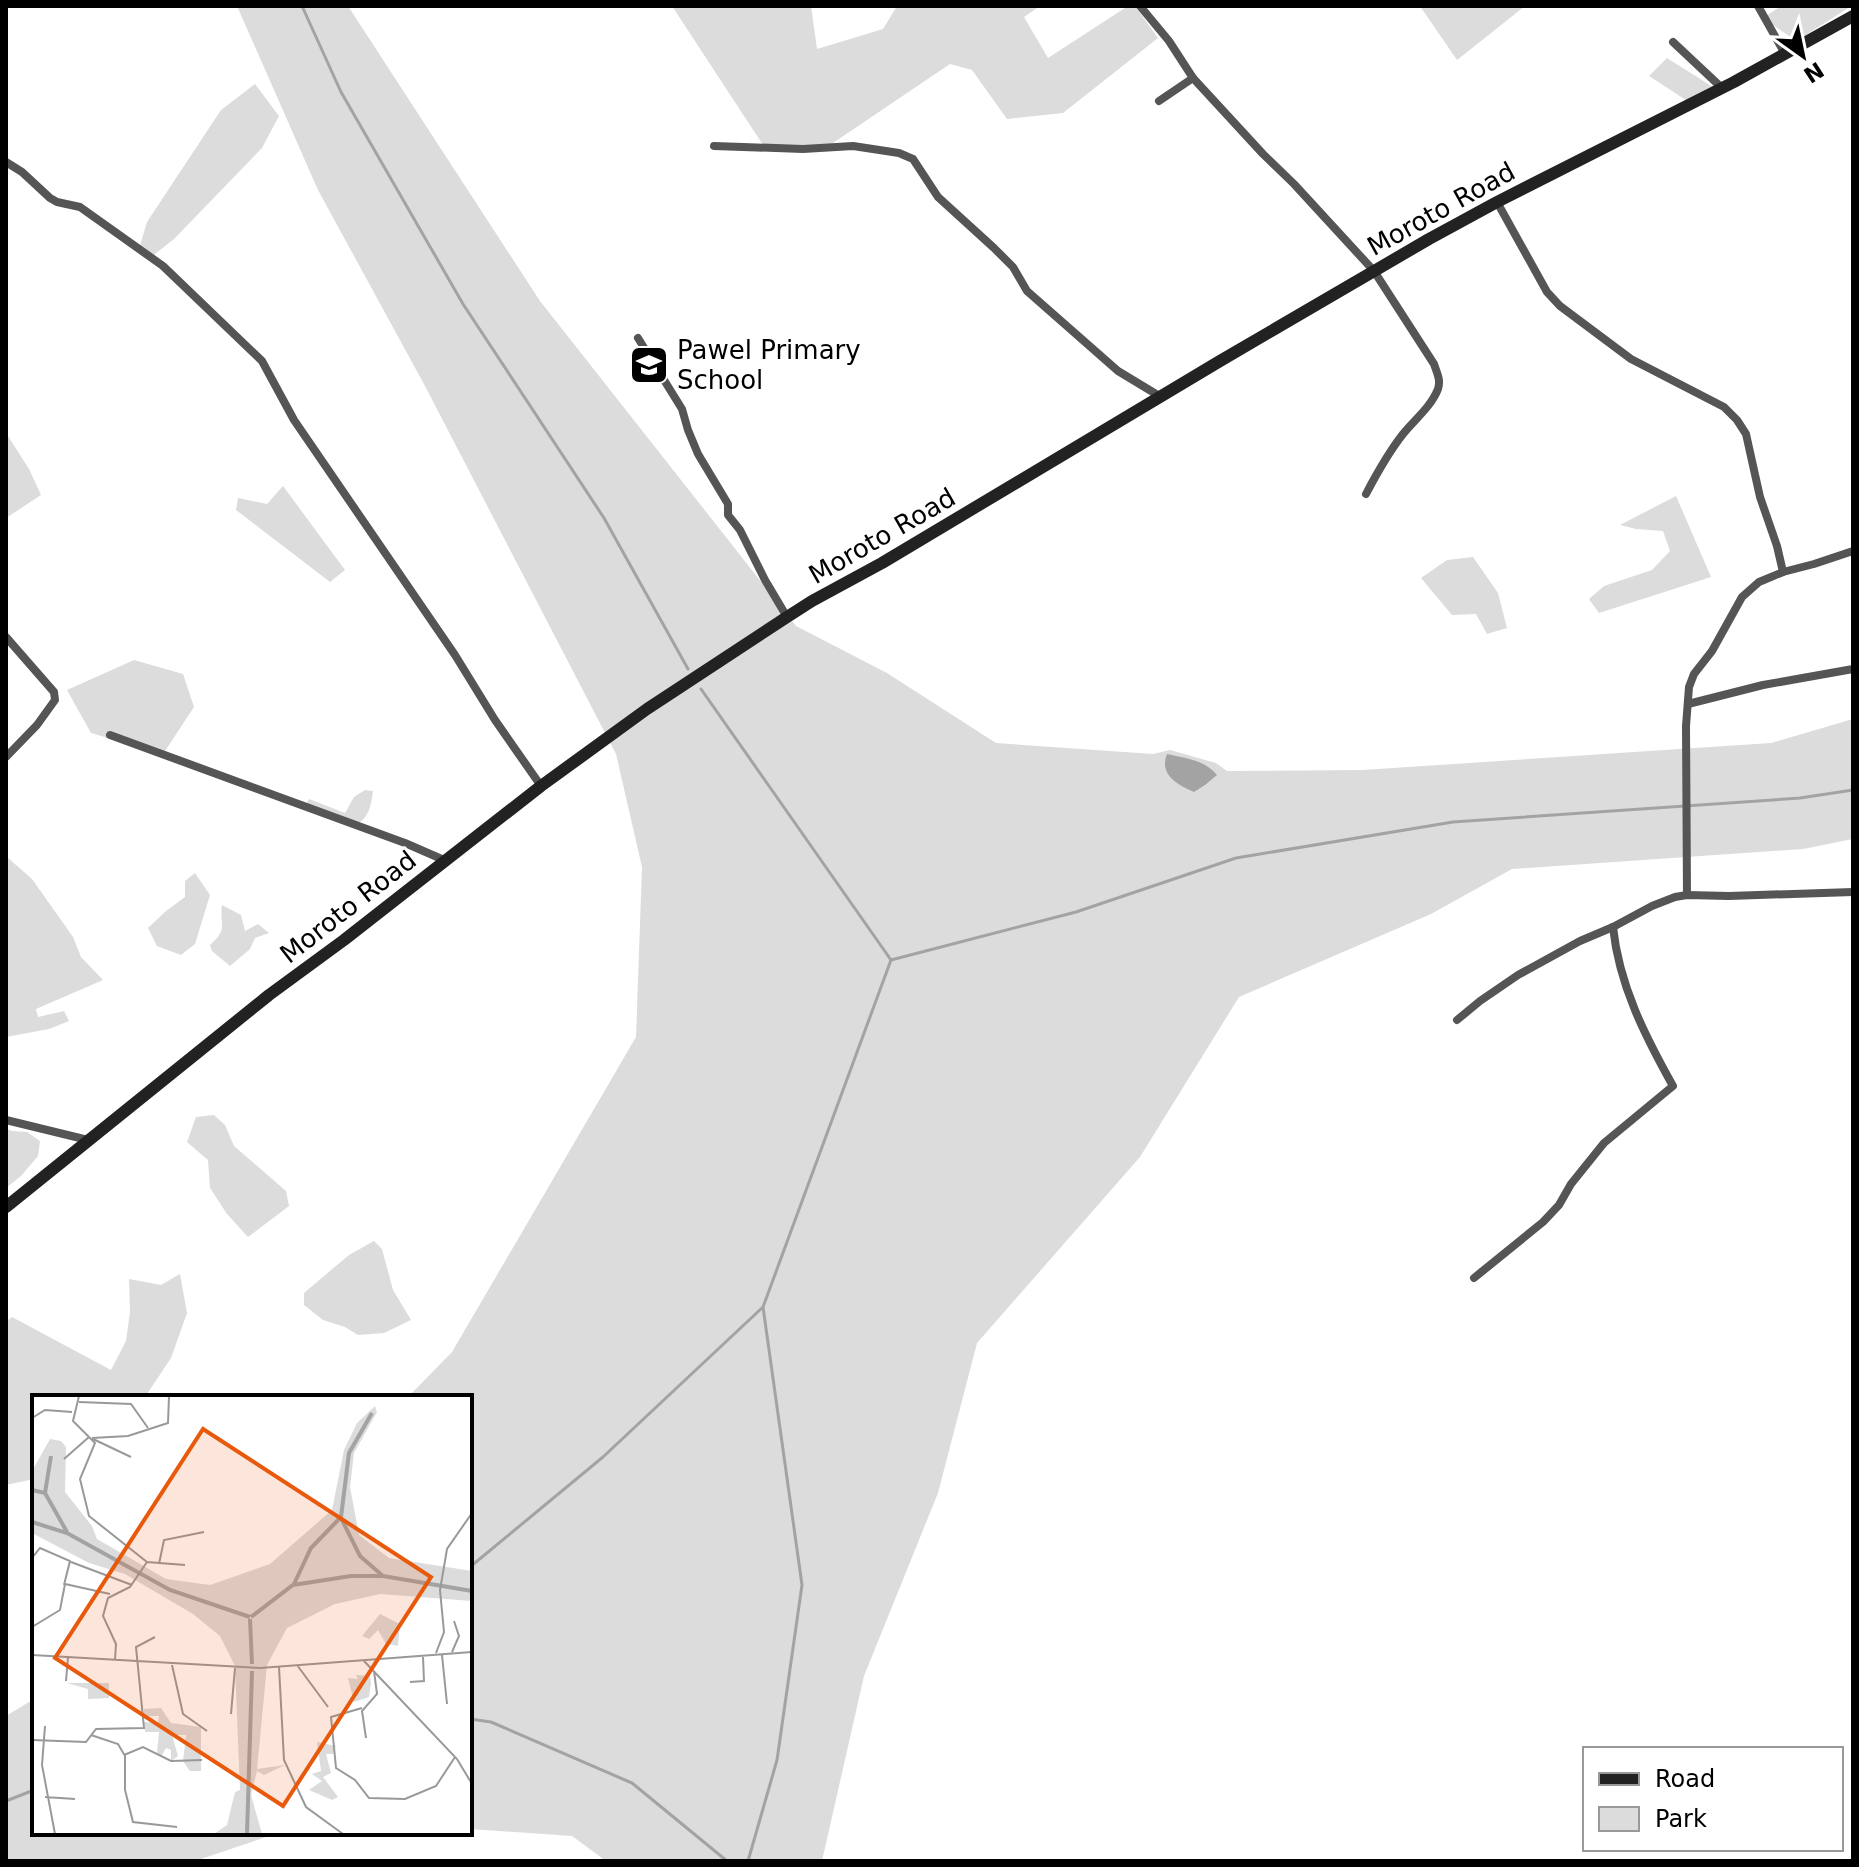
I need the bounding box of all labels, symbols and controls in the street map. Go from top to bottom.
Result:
north arrow [1763,16,1843,96]
text: N [1799,57,1828,88]
street label: Moroto Road [1362,156,1520,262]
place label: Pawel Primary School [677,335,861,395]
school or university icon: Pawel Primary School [628,344,670,386]
street label: Moroto Road [803,482,961,590]
street label: Moroto Road [274,845,422,969]
inset map [32,1395,472,1835]
legend [1583,1747,1843,1851]
text: Road [1655,1765,1715,1793]
text: Park [1655,1805,1707,1833]

